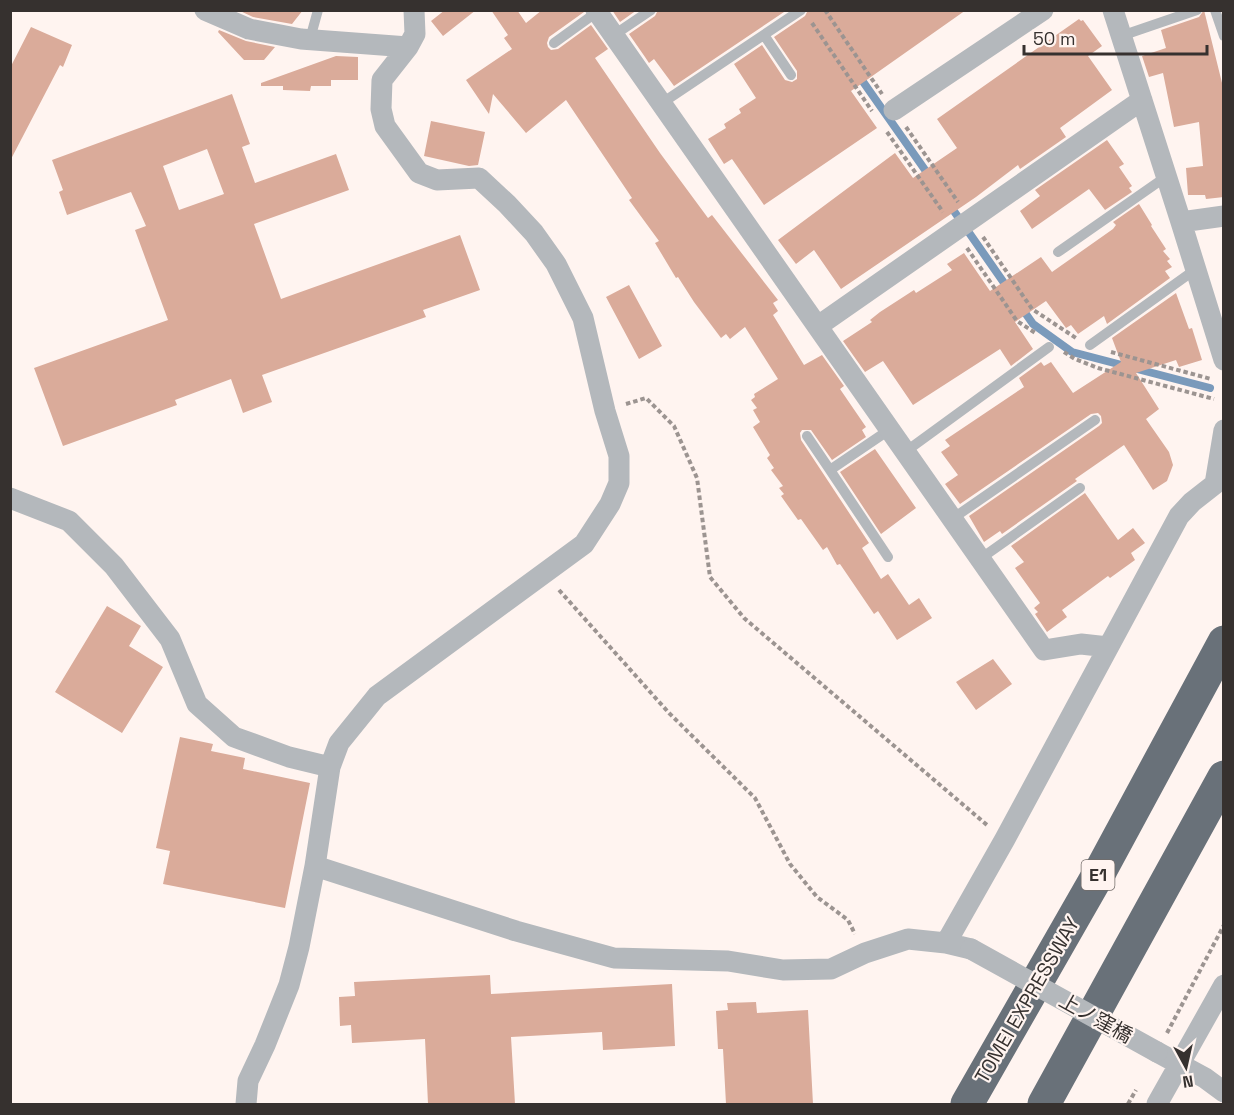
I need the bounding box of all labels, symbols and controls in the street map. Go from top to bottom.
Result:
scale bar [1024,18,1207,56]
text: 50 m [1033,27,1075,50]
road number: E1 [1082,860,1114,890]
street label: TOMEI EXPRESSWAY [969,912,1085,1088]
street label: 上ノ窪橋 [1055,987,1137,1049]
north arrow [1156,1037,1216,1097]
text: N [1181,1070,1195,1093]

